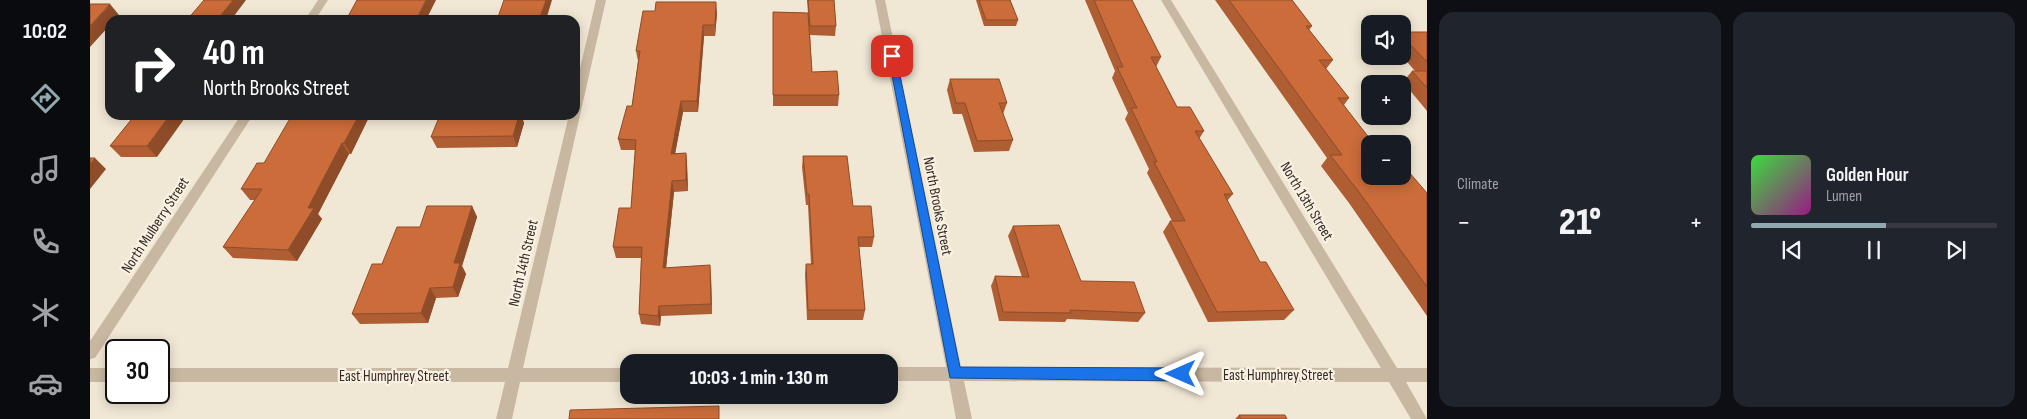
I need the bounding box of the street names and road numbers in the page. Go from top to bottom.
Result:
street label: North Brooks Street [919,155,956,257]
street label: North 13th Street [1276,159,1338,244]
street label: North Mulberry Street [117,173,194,277]
street label: North 14th Street [504,218,543,308]
street label: East Humphrey Street [1223,366,1333,385]
street label: East Humphrey Street [339,367,449,386]

